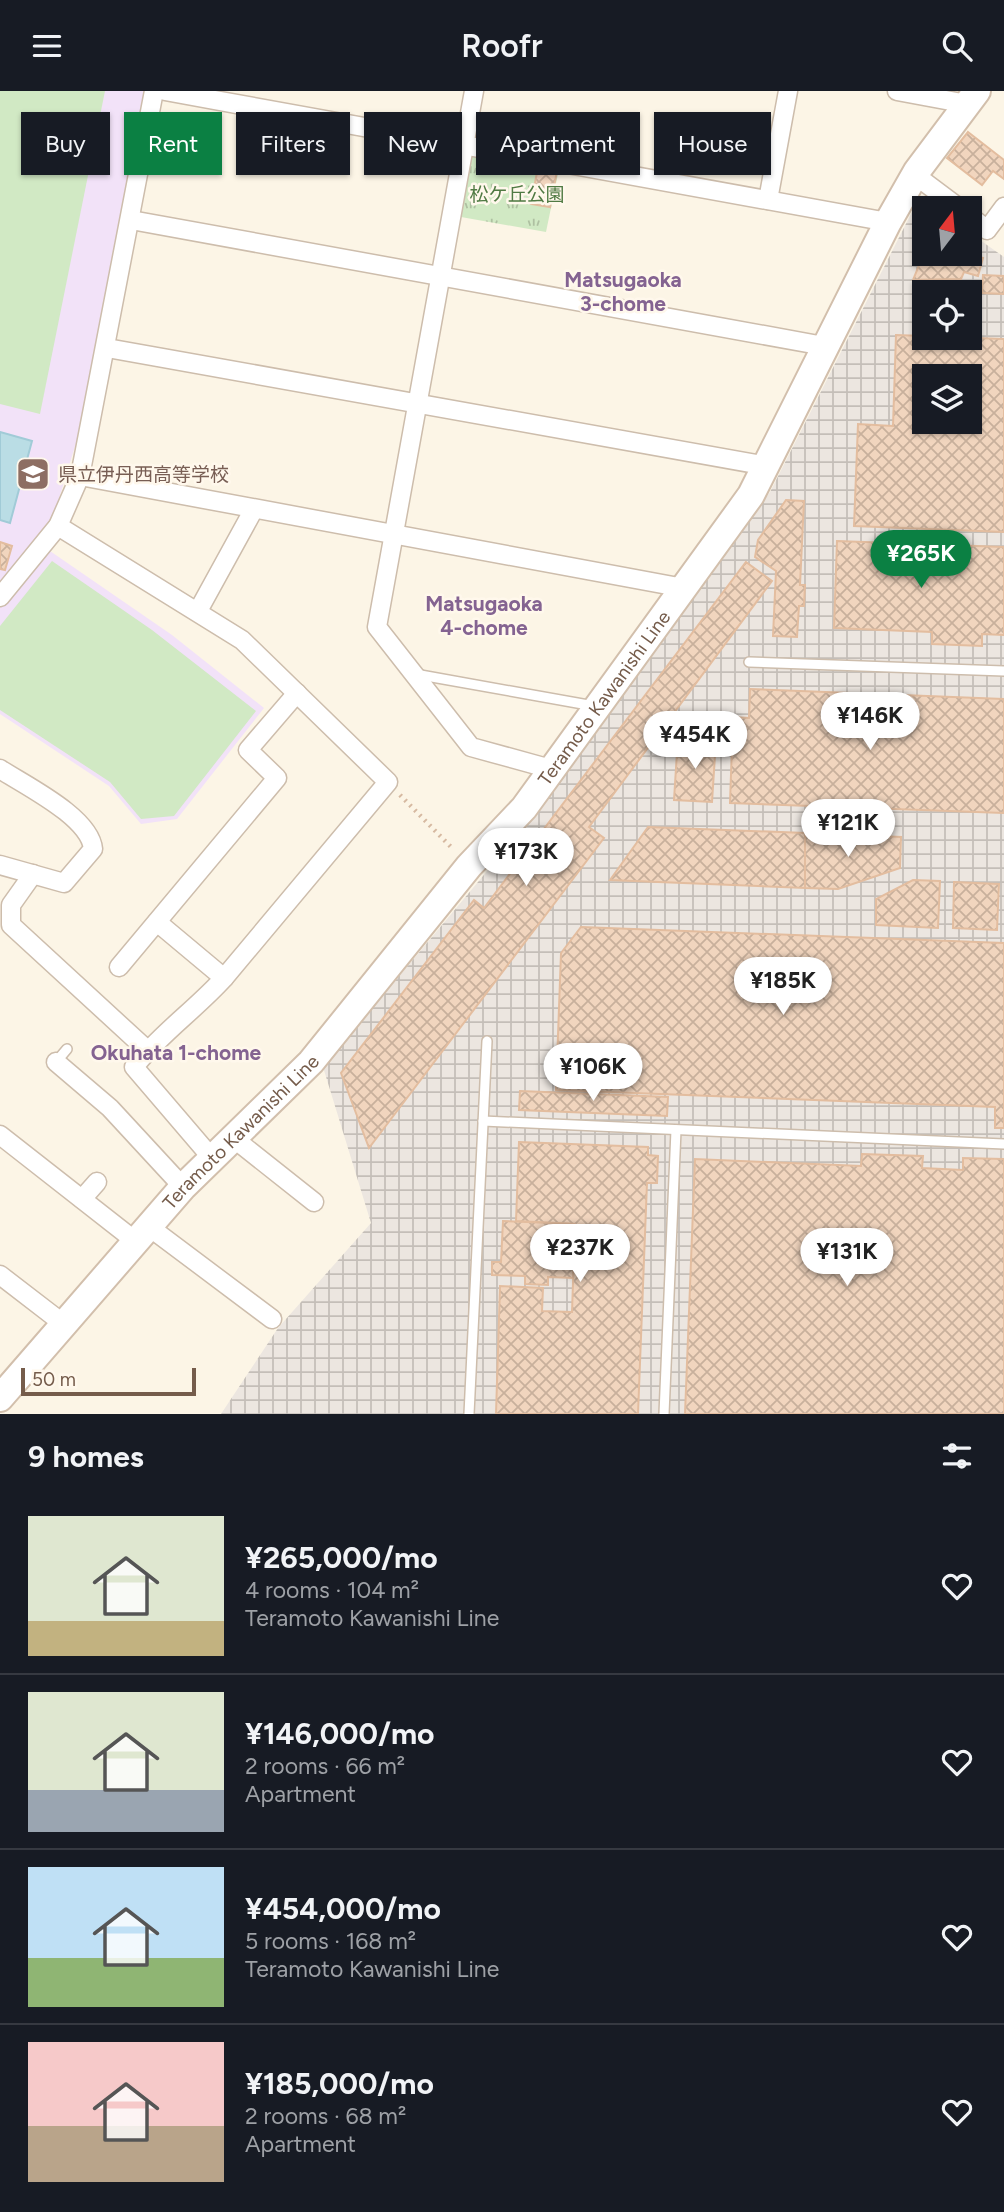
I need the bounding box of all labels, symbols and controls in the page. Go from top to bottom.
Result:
icon: menu [28,27,66,65]
text: Roofr [461,27,543,65]
icon: search [938,27,976,65]
chip: Buy [21,112,110,175]
chip: Rent [124,112,222,175]
chip: Filters [236,112,350,175]
chip: New [364,112,462,175]
chip: Apartment [476,112,640,175]
chip: House [654,112,771,175]
park label: 松ケ丘公園 [469,183,565,206]
north arrow [912,196,982,266]
map controls [912,196,982,434]
district label: Matsugaoka 3-chome [564,267,682,316]
button: locate [912,280,982,350]
button: layers [912,364,982,434]
school or university icon: 県立伊丹西高等学校 [14,455,52,493]
place label: 県立伊丹西高等学校 [58,463,229,486]
pin: ¥265K [872,531,970,590]
text: ¥265K [886,539,956,567]
district label: Matsugaoka 4-chome [425,591,543,640]
street label: Teramoto Kawanishi Line [533,606,675,790]
pin: ¥146K [821,693,919,752]
text: ¥146K [837,701,903,729]
pin: ¥454K [646,711,744,771]
text: ¥454K [659,720,731,748]
pin: ¥121K [799,799,897,859]
text: ¥121K [817,808,879,836]
pin: ¥173K [477,829,575,888]
text: ¥173K [494,837,558,865]
pin: ¥185K [734,957,832,1017]
text: ¥185K [750,966,816,994]
district label: Okuhata 1-chome [91,1040,262,1065]
pin: ¥106K [544,1044,642,1103]
street label: Teramoto Kawanishi Line [158,1050,324,1214]
text: ¥106K [560,1052,626,1080]
pin: ¥237K [531,1225,629,1284]
pin: ¥131K [798,1229,896,1288]
text: ¥237K [546,1233,614,1261]
text: ¥131K [816,1237,878,1265]
scale bar [21,1365,196,1397]
text: 50 m [32,1368,76,1391]
icon: filters [938,1437,976,1475]
text: 9 homes [28,1438,144,1475]
text: ¥265,000/mo [245,1539,438,1576]
icon: home [84,1544,168,1628]
icon: heart [938,1567,976,1605]
text: 4 rooms · 104 m² [245,1576,419,1604]
text: Teramoto Kawanishi Line [245,1604,499,1632]
text: ¥146,000/mo [245,1715,435,1752]
icon: home [84,1720,168,1804]
icon: heart [938,1743,976,1781]
text: 2 rooms · 66 m² [245,1752,405,1780]
text: Apartment [245,1780,356,1808]
text: ¥454,000/mo [245,1890,441,1927]
icon: home [84,1895,168,1979]
icon: heart [938,1918,976,1956]
text: 5 rooms · 168 m² [245,1927,416,1955]
text: Teramoto Kawanishi Line [245,1955,499,1983]
text: ¥185,000/mo [245,2065,434,2102]
icon: home [84,2070,168,2154]
icon: heart [938,2093,976,2131]
text: 2 rooms · 68 m² [245,2102,406,2130]
text: Apartment [245,2130,356,2158]

